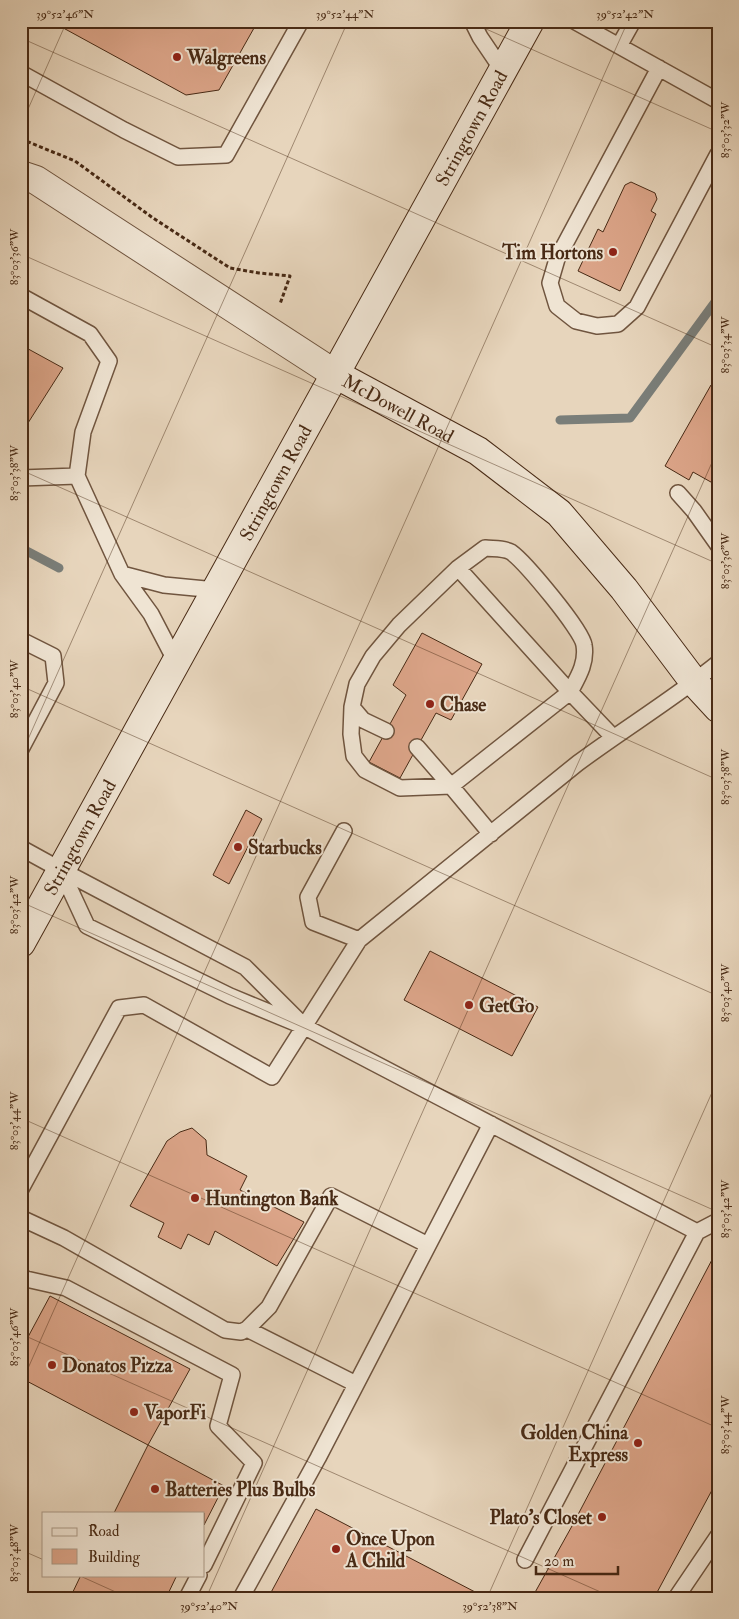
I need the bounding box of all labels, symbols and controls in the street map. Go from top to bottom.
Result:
text: 39°52'46"N [36,7,94,22]
text: 39°52'44"N [316,7,374,22]
text: 39°52'42"N [596,7,654,22]
place label: Walgreens [186,46,266,71]
marker: Walgreens [171,51,183,63]
street label: Stringtown Road [430,66,514,190]
text: 83°03'32"W [718,101,733,158]
text: 83°03'36"W [7,228,22,285]
place label: Tim Hortons [501,241,603,265]
marker: Tim Hortons [607,246,619,258]
text: 83°03'34"W [718,316,733,373]
street label: McDowell Road [338,369,458,449]
street label: Stringtown Road [235,420,318,545]
text: 83°03'38"W [7,444,22,501]
text: 83°03'36"W [718,532,733,589]
text: 83°03'40"W [7,659,22,718]
place label: Chase [440,693,486,717]
marker: Chase [424,698,436,710]
text: 83°03'38"W [718,748,733,805]
street label: Stringtown Road [39,775,122,900]
place label: Starbucks [248,836,322,860]
marker: Starbucks [232,841,244,853]
text: 83°03'42"W [7,875,22,934]
text: 83°03'40"W [718,963,733,1022]
place label: GetGo [479,994,534,1018]
marker: GetGo [463,999,475,1011]
text: 83°03'44"W [7,1091,22,1150]
text: 83°03'42"W [718,1179,733,1238]
place label: Huntington Bank [205,1187,339,1212]
marker: Huntington Bank [189,1192,201,1204]
text: 83°03'46"W [7,1307,22,1366]
place label: Donatos Pizza [62,1354,173,1378]
marker: Donatos Pizza [46,1359,58,1371]
text: 83°03'44"W [718,1395,733,1454]
place label: VaporFi [143,1401,206,1426]
marker: VaporFi [128,1406,140,1418]
place label: Golden China Express [521,1421,629,1468]
marker: Golden China Express [632,1437,644,1449]
place label: Batteries Plus Bulbs [165,1478,316,1502]
marker: Batteries Plus Bulbs [149,1483,161,1495]
place label: Plato's Closet [489,1506,593,1530]
marker: Plato's Closet [596,1511,608,1523]
legend [42,1512,205,1576]
text: Road [88,1522,120,1541]
text: 83°03'48"W [7,1523,22,1582]
place label: Once Upon A Child [345,1527,435,1573]
marker: Once Upon A Child [330,1543,342,1555]
scale bar [536,1544,619,1576]
text: Building [88,1548,140,1567]
text: 20 m [544,1552,574,1571]
text: 39°52'40"N [180,1599,238,1614]
text: 39°52'38"N [462,1599,518,1614]

